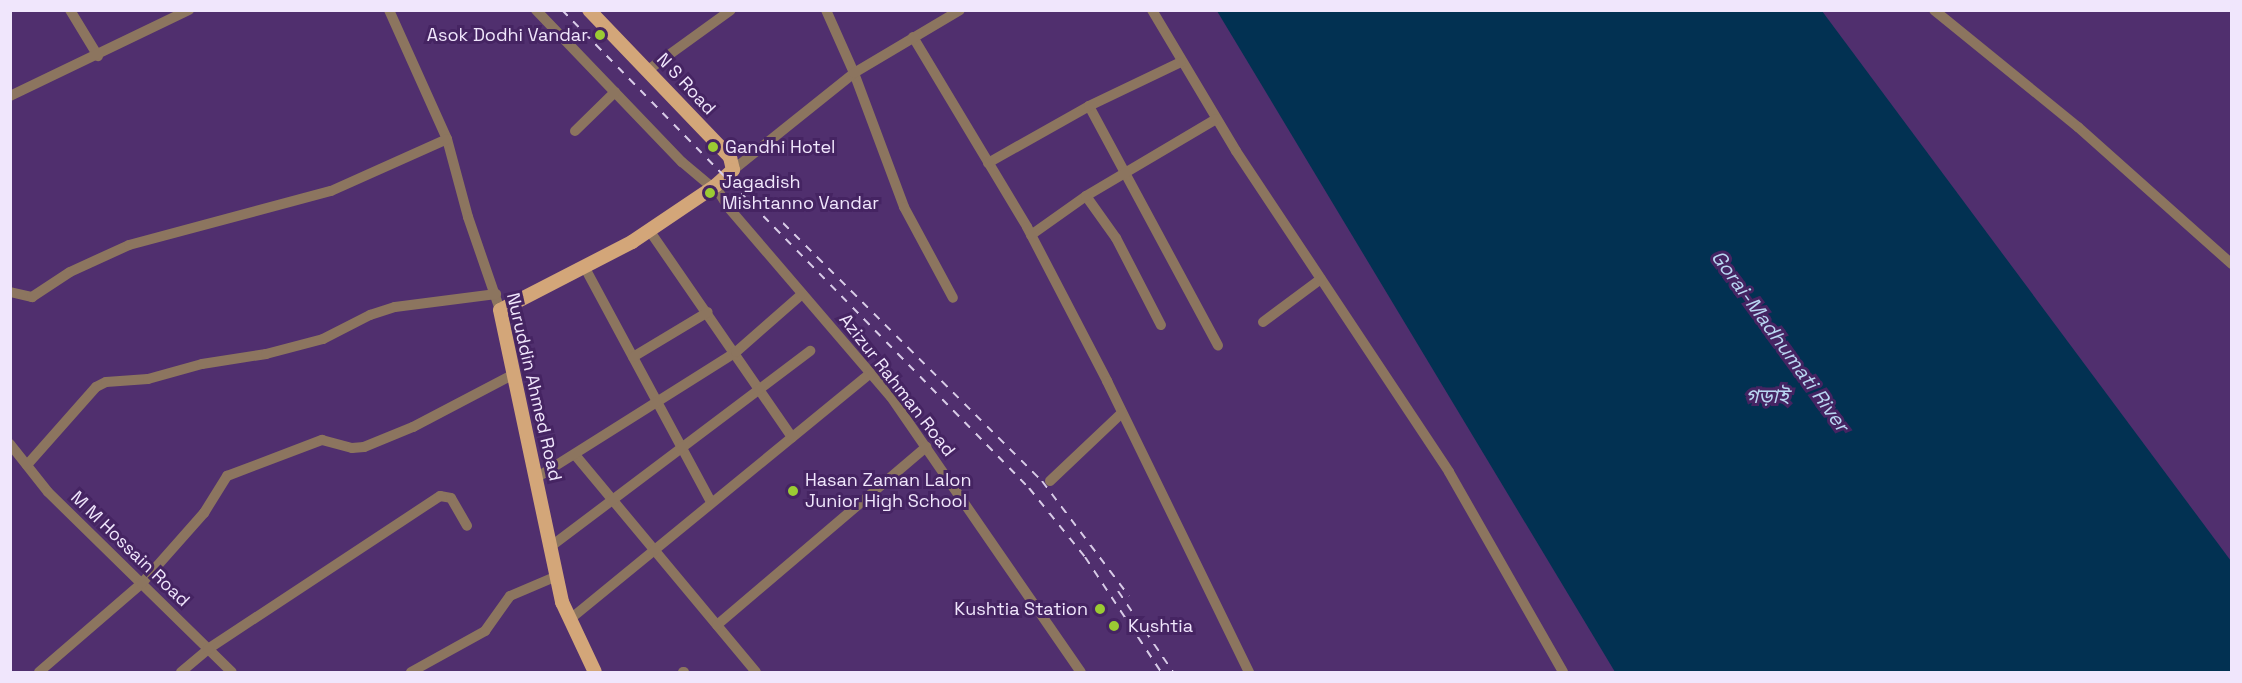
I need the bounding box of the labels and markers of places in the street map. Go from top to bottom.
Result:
place label: Asok Dodhi Vandar [426,24,588,46]
marker: Asok Dodhi Vandar [593,28,607,42]
place label: Gandhi Hotel [725,136,836,158]
marker: Gandhi Hotel [706,140,720,154]
place label: Jagadish Mishtanno Vandar [722,172,879,214]
marker: Jagadish Mishtanno Vandar [703,186,717,200]
place label: Hasan Zaman Lalon Junior High School [805,470,971,512]
marker: Hasan Zaman Lalon Junior High School [786,484,800,498]
place label: Kushtia Station [954,598,1088,620]
marker: Kushtia Station [1093,602,1107,616]
place label: Kushtia [1128,615,1193,637]
marker: Kushtia [1105,617,1123,635]

